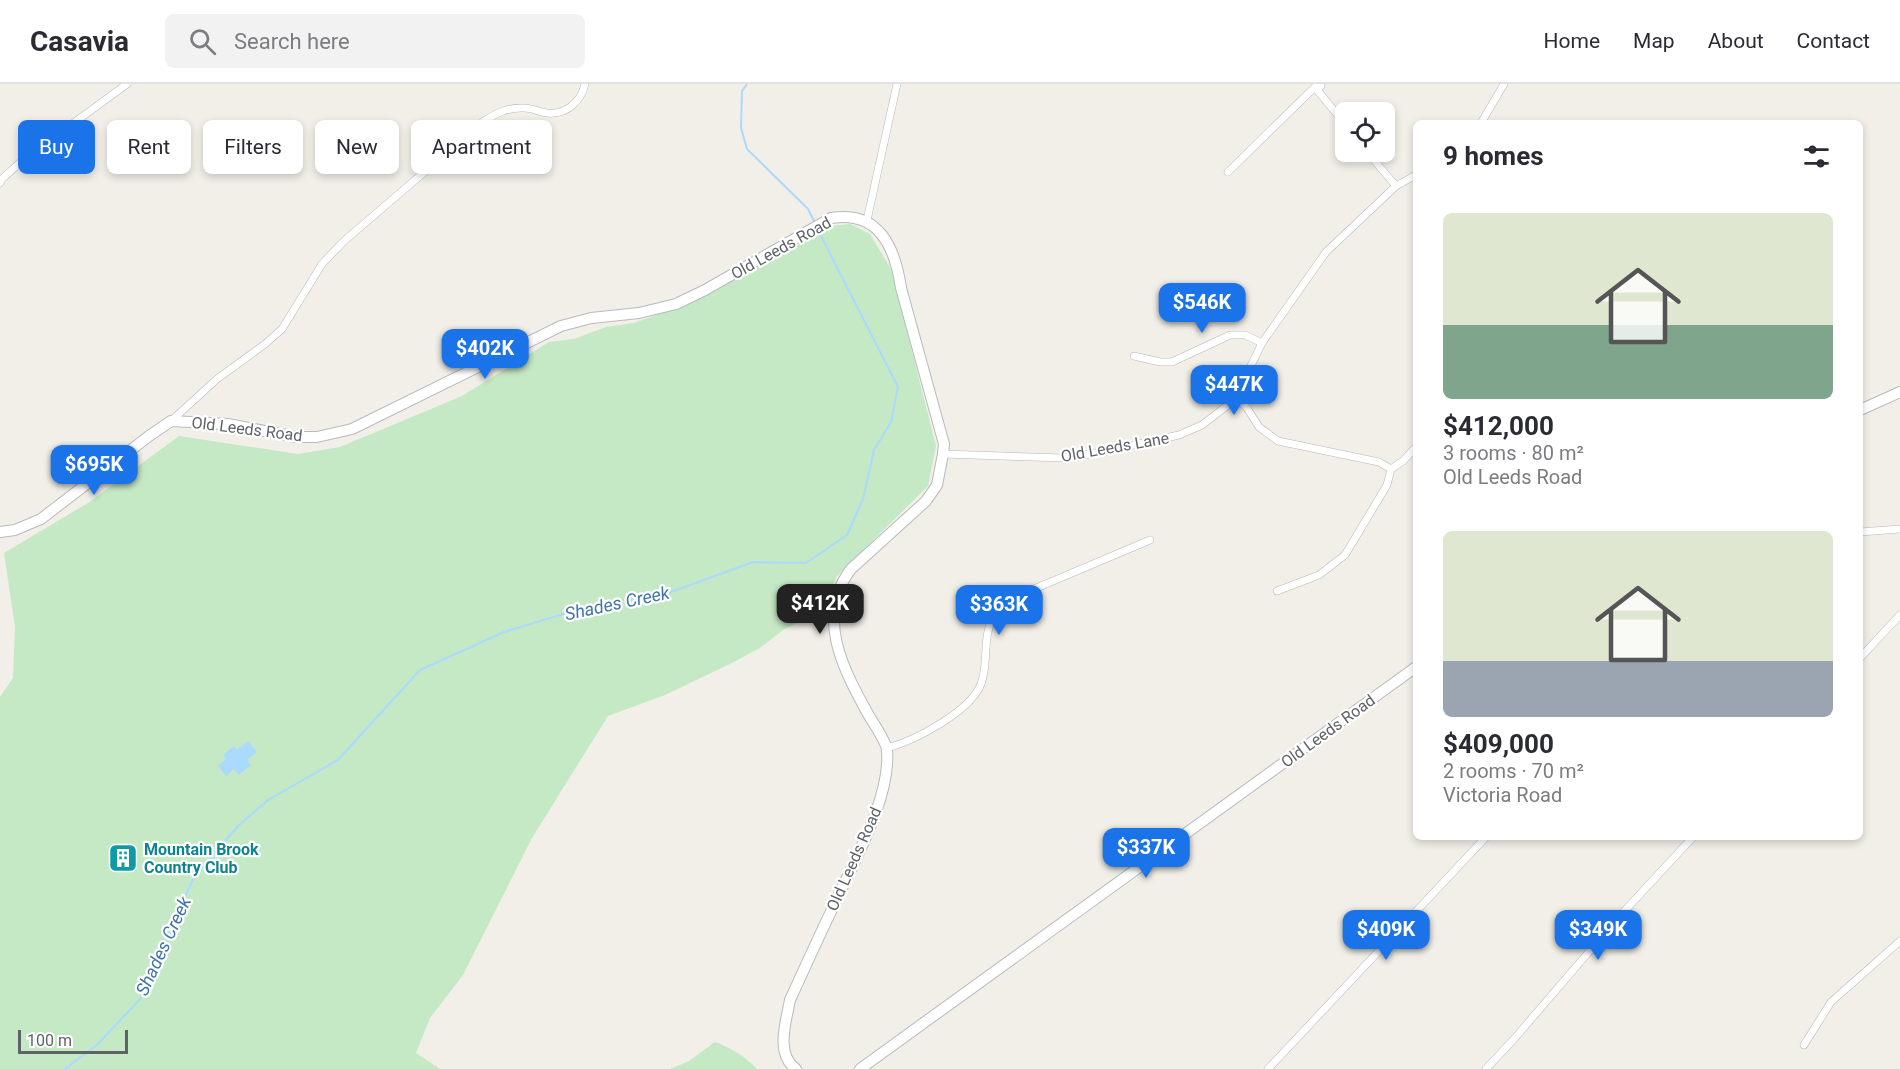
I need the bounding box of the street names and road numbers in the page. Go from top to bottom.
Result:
street label: Old Leeds Road [728,213,834,283]
street label: Old Leeds Road [191,413,303,445]
street label: Old Leeds Lane [1059,428,1171,466]
street label: Old Leeds Road [1277,691,1379,771]
street label: Old Leeds Road [823,804,885,914]

